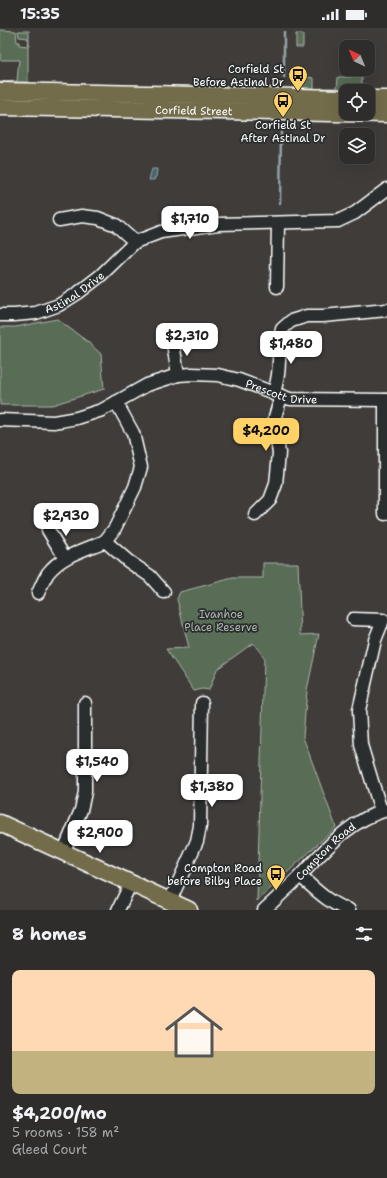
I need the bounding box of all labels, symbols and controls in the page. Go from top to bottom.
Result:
text: 15:35 [20,4,60,24]
north arrow [339,40,375,76]
map controls [339,40,375,164]
place label: Corfield St Before Astinal Dr [193,62,284,90]
bus stop icon: Corfield St Before Astinal Dr [287,64,309,92]
button: locate [339,84,375,120]
bus stop icon: Corfield St After Astinal Dr [272,90,294,118]
street label: Corfield Street [155,103,233,119]
place label: Corfield St After Astinal Dr [241,118,325,146]
button: layers [339,128,375,164]
pin: $1,710 [157,206,223,240]
text: $1,710 [170,210,210,227]
street label: Astinal Drive [43,269,108,317]
pin: $2,310 [154,323,220,357]
text: $2,310 [165,327,209,344]
pin: $1,480 [258,331,324,365]
text: $1,480 [269,335,313,352]
street label: Prescott Drive [243,376,317,407]
pin: $4,200 [233,418,299,452]
text: $4,200 [242,422,290,439]
pin: $2,930 [33,503,99,537]
text: $2,930 [43,507,89,524]
park label: Ivanhoe Place Reserve [184,607,258,635]
pin: $1,540 [64,749,130,783]
text: $1,540 [75,753,119,770]
pin: $1,380 [179,774,245,808]
text: $1,380 [190,778,234,795]
street label: Compton Road [293,819,359,884]
pin: $2,900 [67,820,133,854]
text: $2,900 [77,824,123,841]
place label: Compton Road before Bilby Place [167,861,262,889]
bus stop icon: Compton Road before Bilby Place [265,863,287,891]
text: 8 homes [12,923,87,945]
icon: filters [353,923,375,945]
icon: home [158,996,230,1068]
text: $4,200/mo [12,1102,107,1124]
text: 5 rooms · 158 m² [12,1124,119,1141]
text: Gleed Court [12,1141,87,1158]

